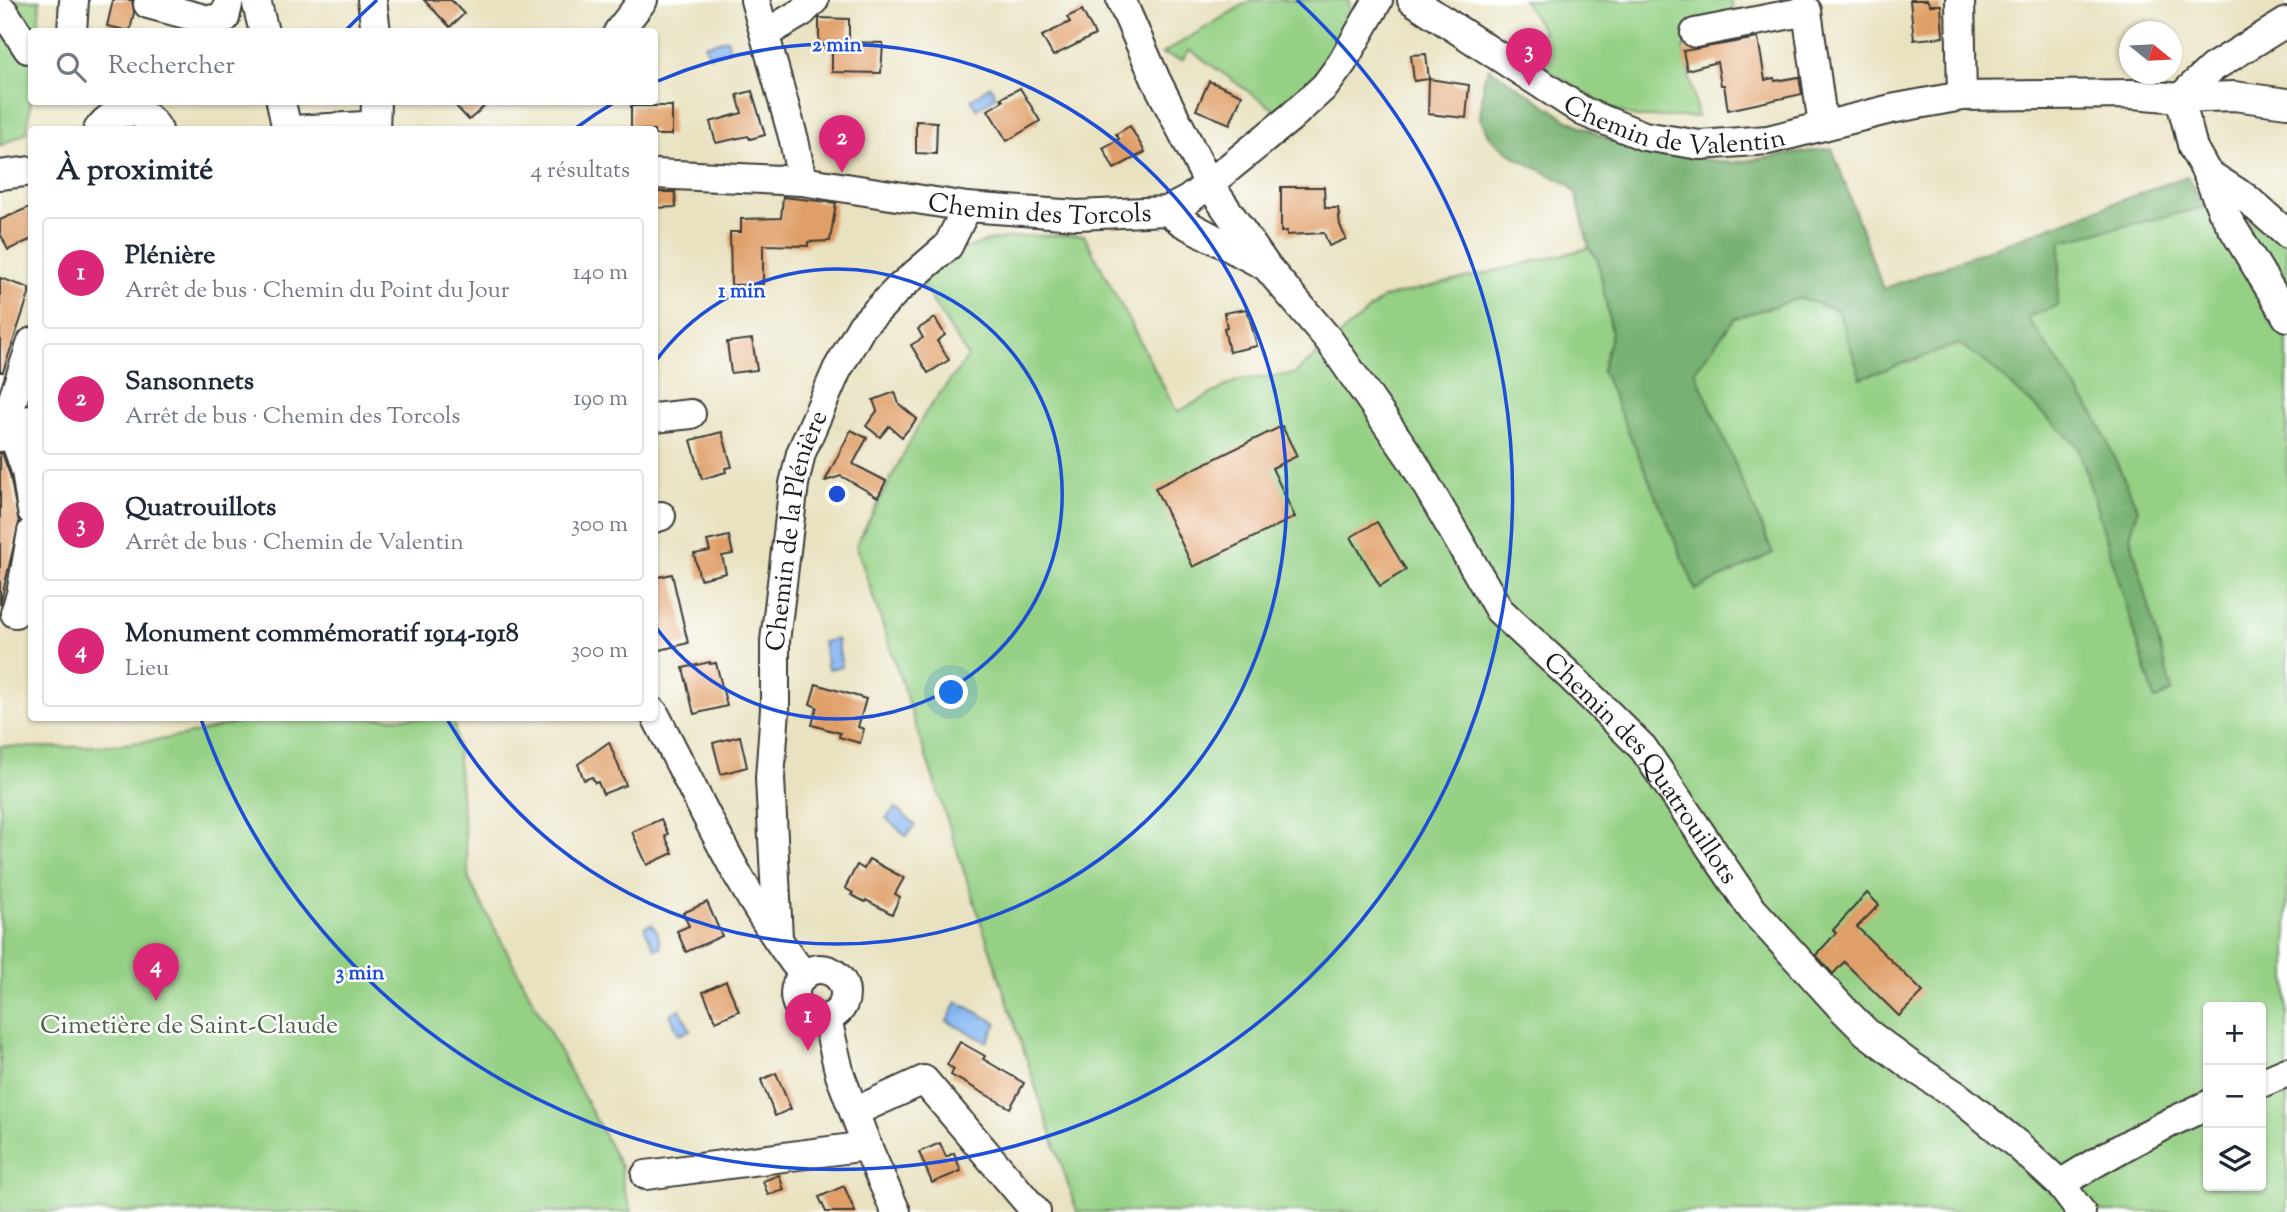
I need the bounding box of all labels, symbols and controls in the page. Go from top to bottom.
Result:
north arrow [2119,21,2182,84]
search box [28,28,658,105]
pin: 3 [1506,28,1552,86]
text: 2 min [812,31,863,61]
icon: search [52,48,90,86]
text: Rechercher [108,48,235,85]
street label: Chemin de Valentin [1555,87,1790,167]
pin: 2 [819,115,865,173]
text: À proximité [56,150,213,193]
text: 4 résultats [531,155,630,188]
street label: Chemin des Torcols [925,185,1152,237]
text: Plénière [125,238,215,275]
text: 1 [77,257,85,290]
text: 140 m [573,257,628,290]
text: Arrêt de bus · Chemin du Point du Jour [125,275,509,308]
text: 1 min [718,277,766,307]
text: Sansonnets [125,364,254,401]
text: 2 [76,383,86,416]
text: 190 m [573,383,628,416]
text: Arrêt de bus · Chemin des Torcols [125,401,460,434]
street label: Chemin de la Plénière [758,405,838,653]
centre of rings [825,482,849,506]
text: Quatrouillots [125,490,276,527]
text: 3 [76,509,86,542]
text: 300 m [571,509,628,542]
text: Arrêt de bus · Chemin de Valentin [125,527,464,560]
text: Monument commémoratif 1914-1918 [125,616,519,653]
text: 4 [75,635,87,668]
text: 300 m [571,635,628,668]
street label: Chemin des Quatrouillots [1534,644,1746,892]
text: Lieu [125,653,169,686]
your location [934,675,968,709]
pin: 4 [133,943,179,1001]
text: 3 min [336,959,385,989]
pin: 1 [785,993,831,1051]
map controls [2203,1002,2266,1191]
button: + [2203,1002,2266,1065]
park label: Cimetière de Saint-Claude [40,1008,338,1045]
button: − [2203,1065,2266,1128]
button: layers [2203,1128,2266,1191]

